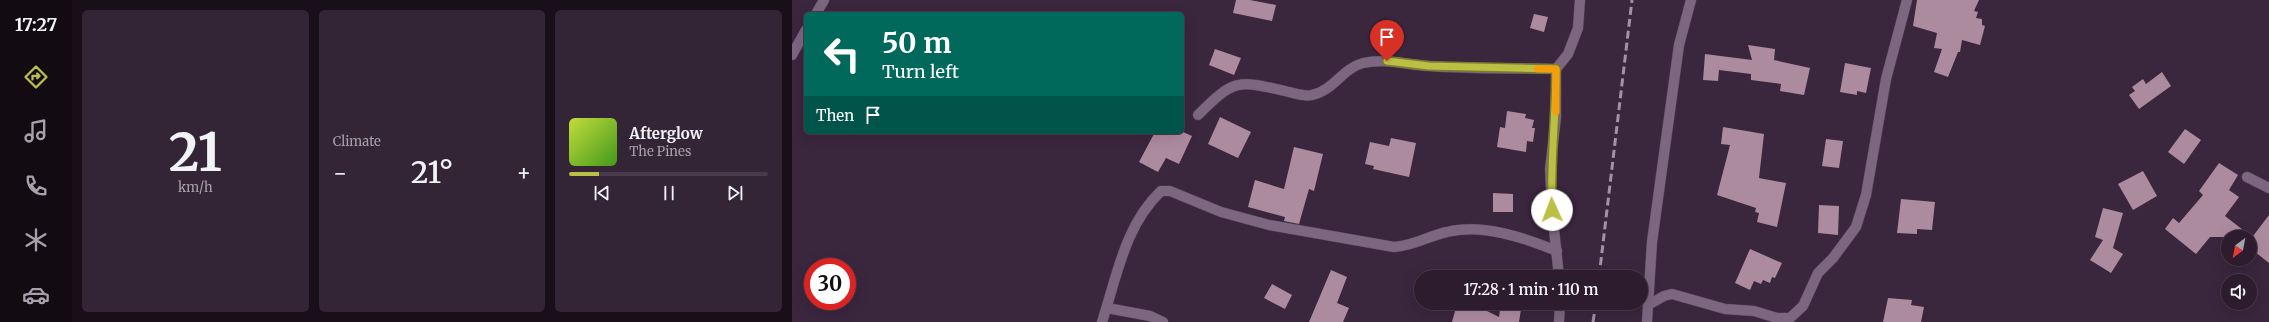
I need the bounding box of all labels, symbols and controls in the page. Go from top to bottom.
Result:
text: 17:27 [15,13,57,36]
pin [1370,20,1404,61]
text: 50 m [882,25,951,61]
icon: arrive [1376,26,1398,48]
icon: left [816,28,868,80]
text: Turn left [882,60,959,83]
icon: directions [22,63,50,91]
icon: arrive [862,104,884,126]
text: Then [816,106,854,125]
icon: music [22,117,50,145]
text: 21 [169,120,222,185]
text: Afterglow [629,124,703,143]
text: Climate [333,133,381,150]
text: The Pines [629,143,691,160]
text: 21° [411,153,453,191]
text: − [333,159,347,187]
text: + [517,159,531,187]
icon: phone [22,172,50,200]
text: km/h [178,179,213,196]
icon: previous [591,182,613,204]
icon: pause [658,182,680,204]
icon: next [724,182,746,204]
position arrow [1531,189,1573,231]
icon: climate [22,226,50,254]
north arrow [2221,230,2257,266]
map controls [2221,230,2257,310]
speed limit sign: 30 [804,258,856,310]
button: sound [2221,274,2257,310]
text: 17:28 · 1 min · 110 m [1464,280,1598,299]
icon: car [22,281,50,309]

